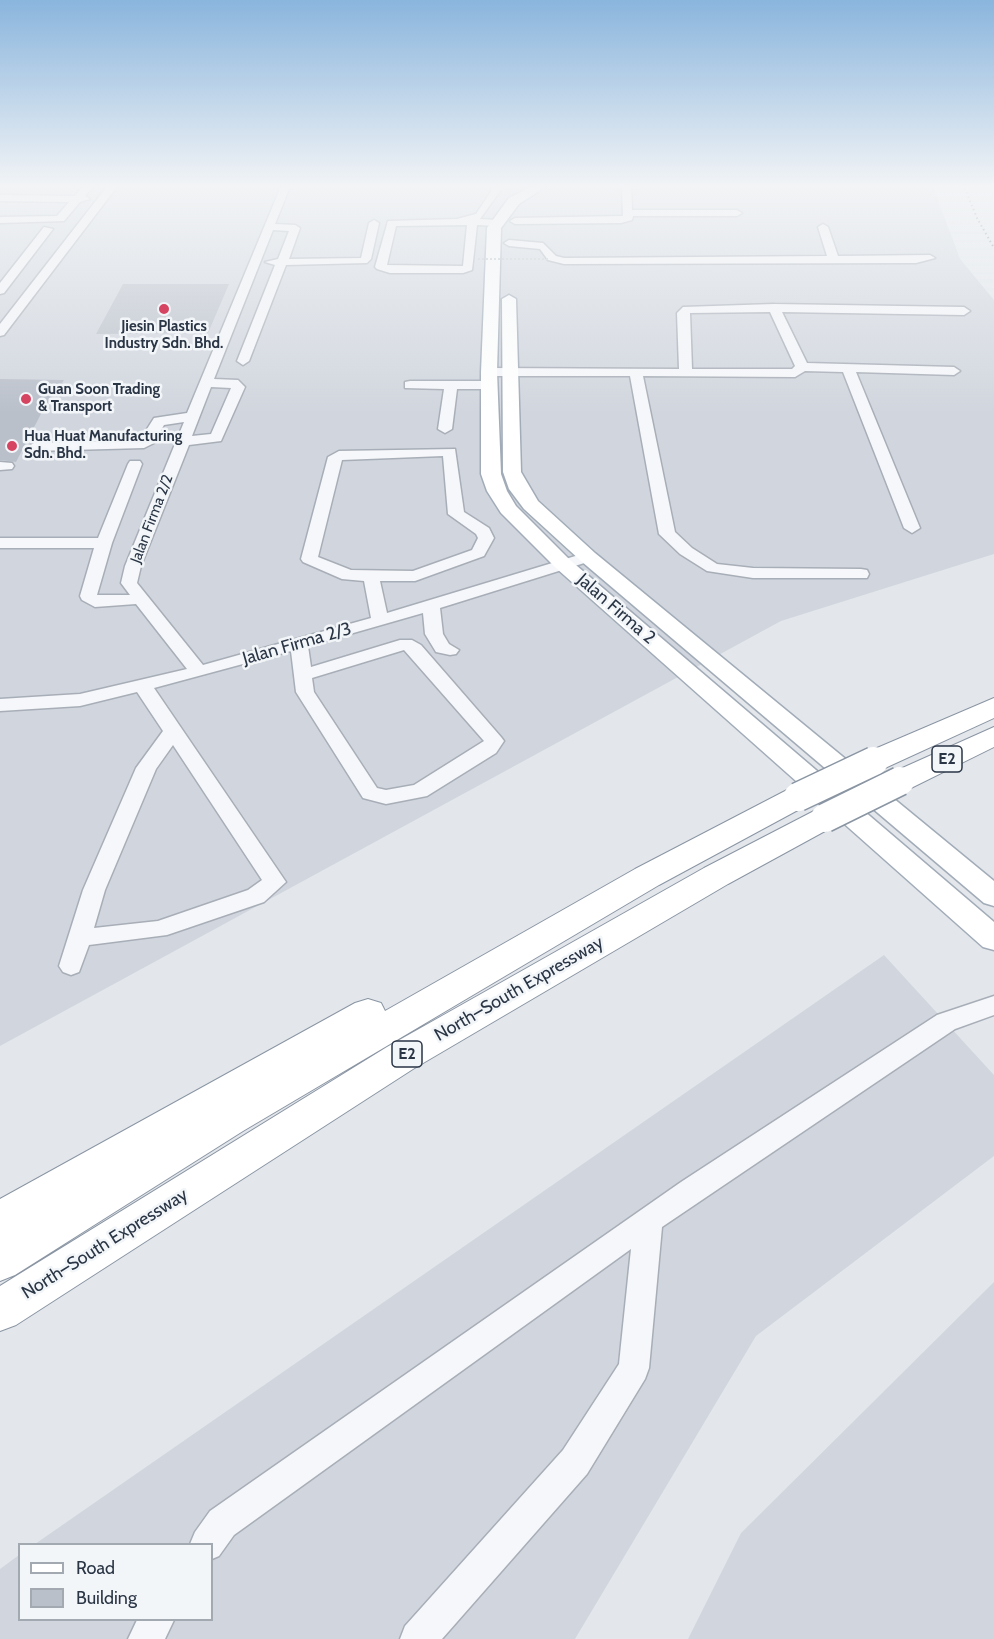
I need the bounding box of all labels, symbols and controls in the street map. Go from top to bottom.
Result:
marker: Jiesin Plastics Industry Sdn. Bhd. [157,302,171,316]
place label: Jiesin Plastics Industry Sdn. Bhd. [105,318,223,353]
place label: Guan Soon Trading & Transport [38,381,160,416]
marker: Guan Soon Trading & Transport [19,392,33,406]
place label: Hua Huat Manufacturing Sdn. Bhd. [24,428,182,463]
marker: Hua Huat Manufacturing Sdn. Bhd. [5,439,19,453]
street label: Jalan Firma 2/2 [127,472,177,566]
street label: Jalan Firma 2 [572,569,660,649]
street label: Jalan Firma 2/3 [240,618,354,670]
road number: E2 [932,746,962,772]
street label: North–South Expressway [431,932,607,1046]
road number: E2 [392,1041,422,1067]
street label: North–South Expressway [18,1184,192,1304]
legend [18,1543,213,1621]
text: Road [76,1557,115,1579]
text: Building [76,1587,137,1609]

